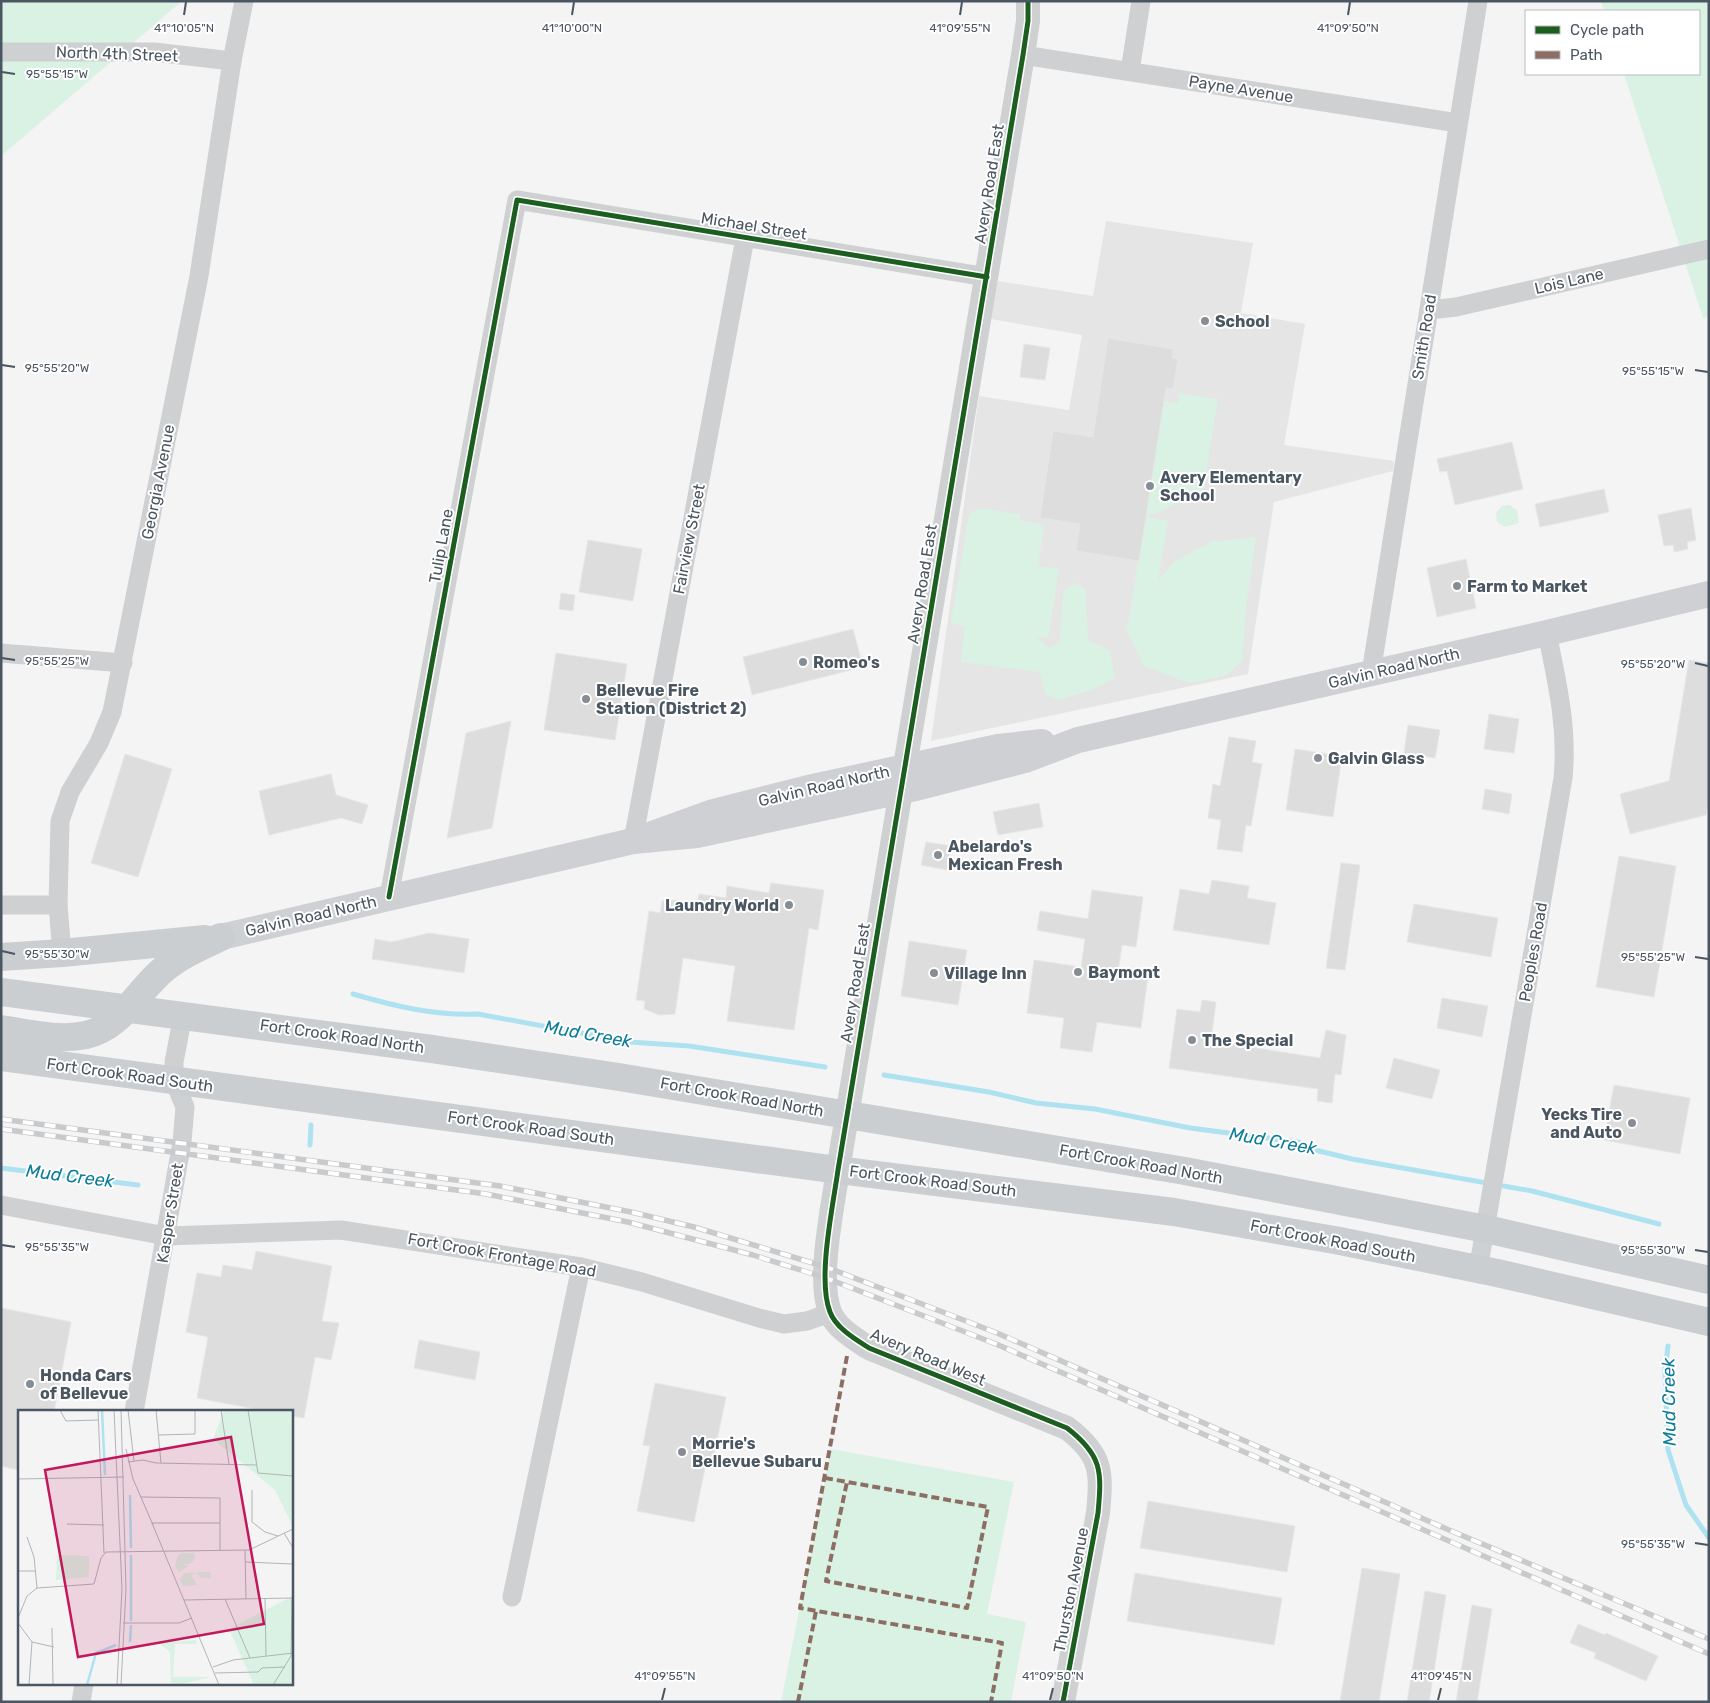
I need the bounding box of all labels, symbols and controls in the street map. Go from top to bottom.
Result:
legend [1525,10,1700,75]
text: 41°10'05"N [154,21,214,35]
text: 41°10'00"N [542,21,602,35]
text: 41°09'55"N [929,21,991,35]
text: 41°09'50"N [1317,21,1379,35]
text: Cycle path [1570,21,1644,39]
street label: North 4th Street [55,42,179,66]
text: Path [1570,46,1603,64]
text: 95°55'15"W [26,67,88,81]
street label: Payne Avenue [1187,71,1295,107]
street label: Avery Road East [970,123,1008,245]
street label: Michael Street [700,208,808,244]
street label: Lois Lane [1533,264,1606,298]
street label: Smith Road [1408,293,1440,381]
place label: School [1215,312,1270,331]
marker: School [1199,315,1211,327]
text: 95°55'20"W [25,361,90,375]
text: 95°55'15"W [1622,364,1684,378]
street label: Georgia Avenue [138,423,178,541]
place label: Avery Elementary School [1160,468,1302,505]
marker: Avery Elementary School [1144,480,1156,492]
street label: Fairview Street [669,482,709,596]
street label: Tulip Lane [425,507,457,585]
street label: Avery Road East [903,523,941,645]
place label: Farm to Market [1467,577,1588,596]
marker: Farm to Market [1451,580,1463,592]
street label: Galvin Road North [1326,644,1462,692]
place label: Romeo's [813,653,880,672]
text: 95°55'25"W [25,654,89,668]
marker: Romeo's [797,656,809,668]
text: 95°55'20"W [1621,657,1686,671]
place label: Bellevue Fire Station (District 2) [596,681,746,718]
marker: Bellevue Fire Station (District 2) [580,693,592,705]
place label: Galvin Glass [1328,749,1425,768]
marker: Galvin Glass [1312,752,1324,764]
street label: Galvin Road North [756,762,892,810]
place label: Abelardo's Mexican Fresh [948,837,1063,874]
marker: Abelardo's Mexican Fresh [932,849,944,861]
street label: Galvin Road North [243,892,379,940]
place label: Laundry World [665,896,779,915]
marker: Laundry World [783,899,795,911]
street label: Peoples Road [1515,901,1551,1003]
street label: Avery Road East [836,922,874,1044]
text: 95°55'30"W [25,947,90,961]
text: 95°55'25"W [1621,950,1685,964]
place label: Baymont [1088,963,1161,982]
place label: Village Inn [944,964,1027,983]
marker: Baymont [1072,966,1084,978]
marker: Village Inn [928,967,940,979]
street label: Fort Crook Road North [259,1015,425,1057]
water label: Mud Creek [543,1015,634,1053]
place label: The Special [1202,1031,1293,1050]
marker: The Special [1186,1034,1198,1046]
street label: Fort Crook Road South [45,1054,215,1096]
street label: Fort Crook Road North [659,1073,825,1121]
place label: Yecks Tire and Auto [1541,1105,1622,1142]
street label: Fort Crook Road South [446,1107,616,1149]
marker: Yecks Tire and Auto [1626,1117,1638,1129]
water label: Mud Creek [1228,1122,1319,1160]
street label: Fort Crook Road North [1058,1140,1224,1188]
water label: Mud Creek [25,1160,116,1192]
street label: Fort Crook Road South [848,1161,1018,1201]
street label: Kasper Street [153,1162,187,1264]
street label: Fort Crook Road South [1249,1216,1417,1266]
street label: Fort Crook Frontage Road [406,1229,598,1281]
text: 95°55'35"W [25,1240,89,1254]
text: 95°55'30"W [1621,1243,1686,1257]
street label: Avery Road West [867,1324,989,1390]
water label: Mud Creek [1657,1357,1681,1446]
place label: Honda Cars of Bellevue [40,1366,132,1403]
marker: Honda Cars of Bellevue [24,1378,36,1390]
inset map [18,1410,292,1686]
place label: Morrie's Bellevue Subaru [692,1434,822,1471]
marker: Morrie's Bellevue Subaru [676,1446,688,1458]
street label: Thurston Avenue [1050,1526,1092,1654]
text: 95°55'35"W [1621,1537,1685,1551]
text: 41°09'55"N [634,1669,696,1683]
text: 41°09'50"N [1022,1669,1084,1683]
text: 41°09'45"N [1410,1669,1472,1683]

